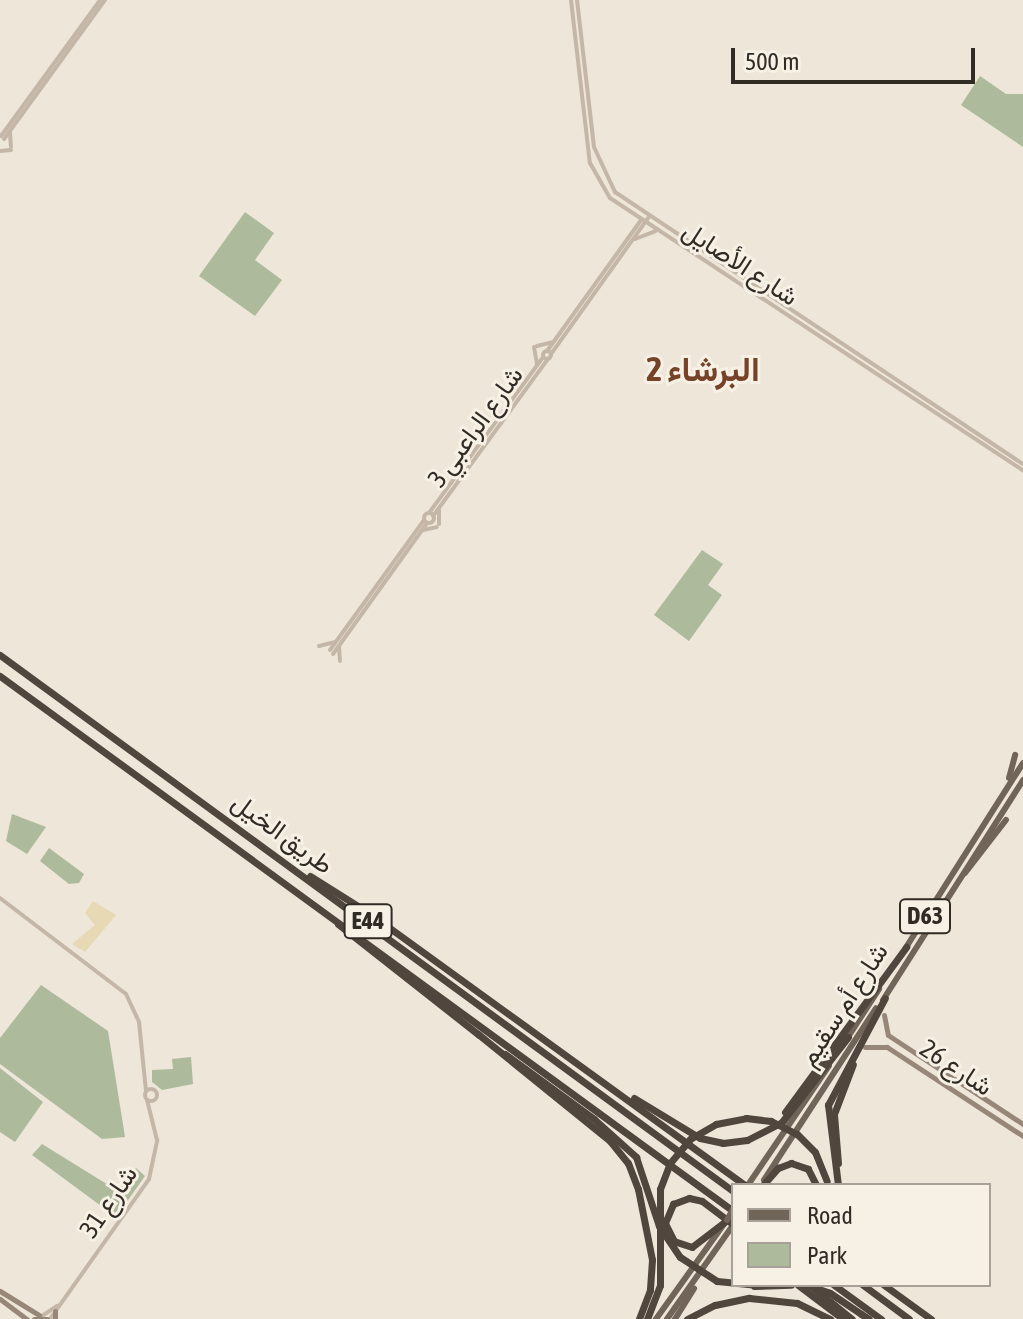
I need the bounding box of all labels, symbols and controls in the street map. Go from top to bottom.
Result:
scale bar [735,32,979,82]
text: 500 m [745,48,799,75]
street label: شارع الأصايل [676,215,804,313]
district label: البرشاء 2 [646,349,760,389]
street label: شارع الراعبي 3 [422,361,530,493]
street label: طريق الخيل [225,787,339,881]
road number: D63 [899,896,951,936]
road number: E44 [342,901,394,941]
street label: شارع أم سقيم [793,938,895,1072]
street label: شارع 26 [914,1033,998,1103]
street label: شارع 31 [74,1160,144,1244]
legend [731,1183,991,1287]
text: Road [807,1202,853,1229]
text: Park [807,1242,847,1269]

